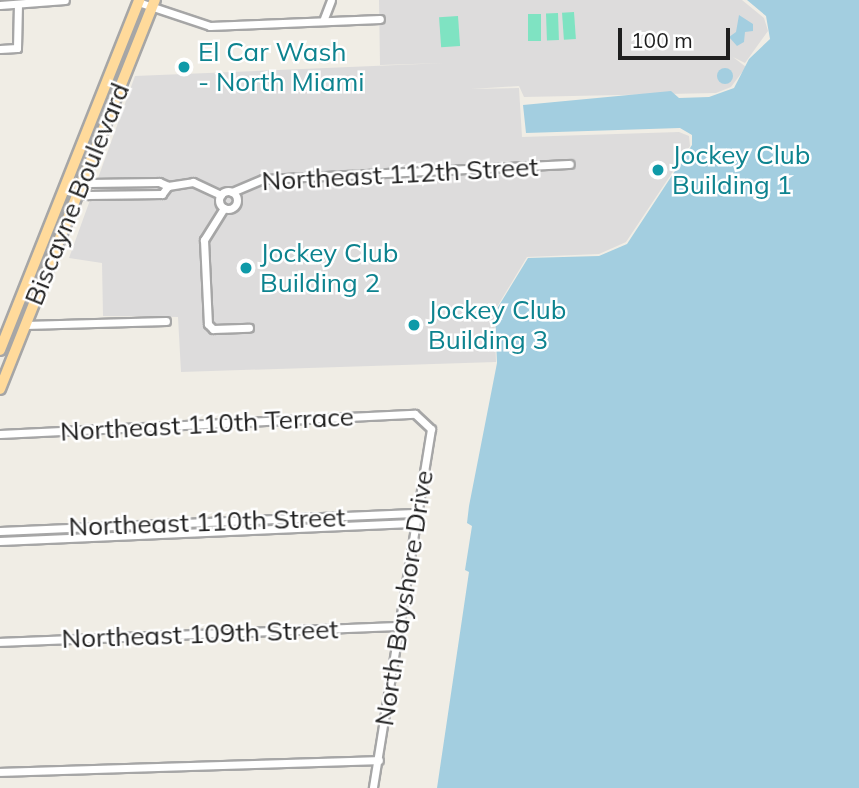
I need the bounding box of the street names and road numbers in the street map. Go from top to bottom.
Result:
street label: Biscayne Boulevard [18,78,136,310]
street label: Northeast 112th Street [261,151,539,197]
street label: Northeast 110th Terrace [59,401,355,447]
street label: North Bayshore Drive [368,468,440,728]
street label: Northeast 110th Street [68,502,346,542]
street label: Northeast 109th Street [61,614,339,654]

